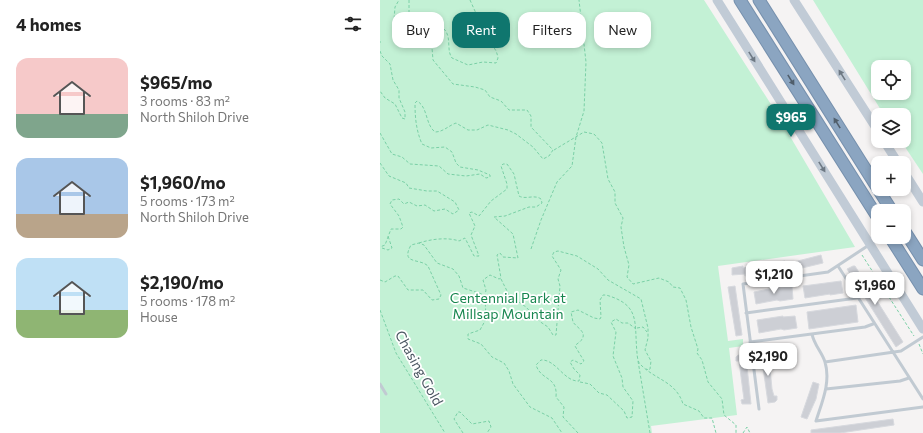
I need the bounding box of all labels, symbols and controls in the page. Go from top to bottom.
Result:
chip: Buy [392,12,444,48]
chip: Rent [452,12,510,48]
chip: Filters [518,12,586,48]
chip: New [594,12,651,48]
icon: filters [342,13,364,35]
text: 4 homes [16,14,81,35]
one-way arrow [749,51,756,63]
map controls [871,60,911,244]
button: locate [871,60,911,100]
one-way arrow [838,70,846,80]
text: $965/mo [140,72,212,93]
icon: home [48,74,96,122]
one-way arrow [787,75,795,85]
text: 3 rooms · 83 m² [140,93,230,109]
pin: $965 [767,104,815,138]
button: layers [871,108,911,148]
text: North Shiloh Drive [140,109,249,125]
text: $965 [775,109,807,125]
one-way arrow [833,117,840,129]
button: + [871,156,911,196]
one-way arrow [818,161,825,173]
text: $1,960/mo [140,172,226,193]
icon: home [48,174,96,222]
text: 5 rooms · 173 m² [140,193,235,209]
button: − [871,204,911,244]
text: North Shiloh Drive [140,209,249,225]
pin: $1,210 [741,261,807,295]
text: $1,210 [755,266,793,282]
text: $2,190/mo [140,272,224,293]
pin: $1,960 [842,272,908,306]
icon: home [48,274,96,322]
text: $1,960 [854,277,896,293]
park label: Centennial Park at Millsap Mountain [450,289,566,322]
text: 5 rooms · 178 m² [140,293,235,309]
text: House [140,309,178,325]
street label: Chasing Gold [392,327,447,408]
pin: $2,190 [735,343,801,377]
text: $2,190 [748,348,788,364]

